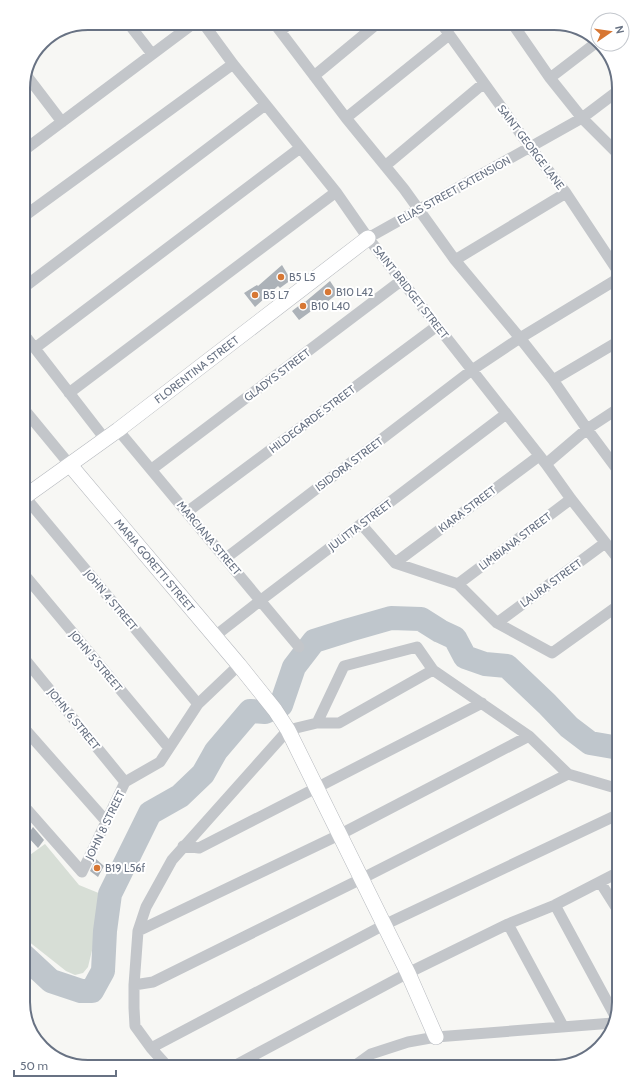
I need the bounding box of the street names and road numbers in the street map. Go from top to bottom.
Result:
street label: SAINT GEORGE LANE [495,102,567,192]
street label: ELIAS STREET EXTENSION [395,153,513,227]
street label: SAINT BRIDGET STREET [370,242,452,342]
street label: FLORENTINA STREET [152,333,242,406]
street label: GLADYS STREET [241,345,313,405]
street label: HILDEGARDE STREET [266,382,358,456]
street label: ISIDORA STREET [312,434,386,494]
street label: KIARA STREET [435,483,499,535]
street label: JULITTA STREET [324,496,395,554]
street label: MARCIANA STREET [174,498,244,578]
street label: LIMBIANA STREET [476,509,554,573]
street label: MARIA GORETTI STREET [111,516,198,614]
street label: LAURA STREET [517,556,585,610]
street label: JOHN 4 STREET [81,566,141,633]
street label: JOHN 5 STREET [66,627,125,694]
street label: JOHN 6 STREET [44,685,103,753]
street label: JOHN 8 STREET [82,788,128,863]

